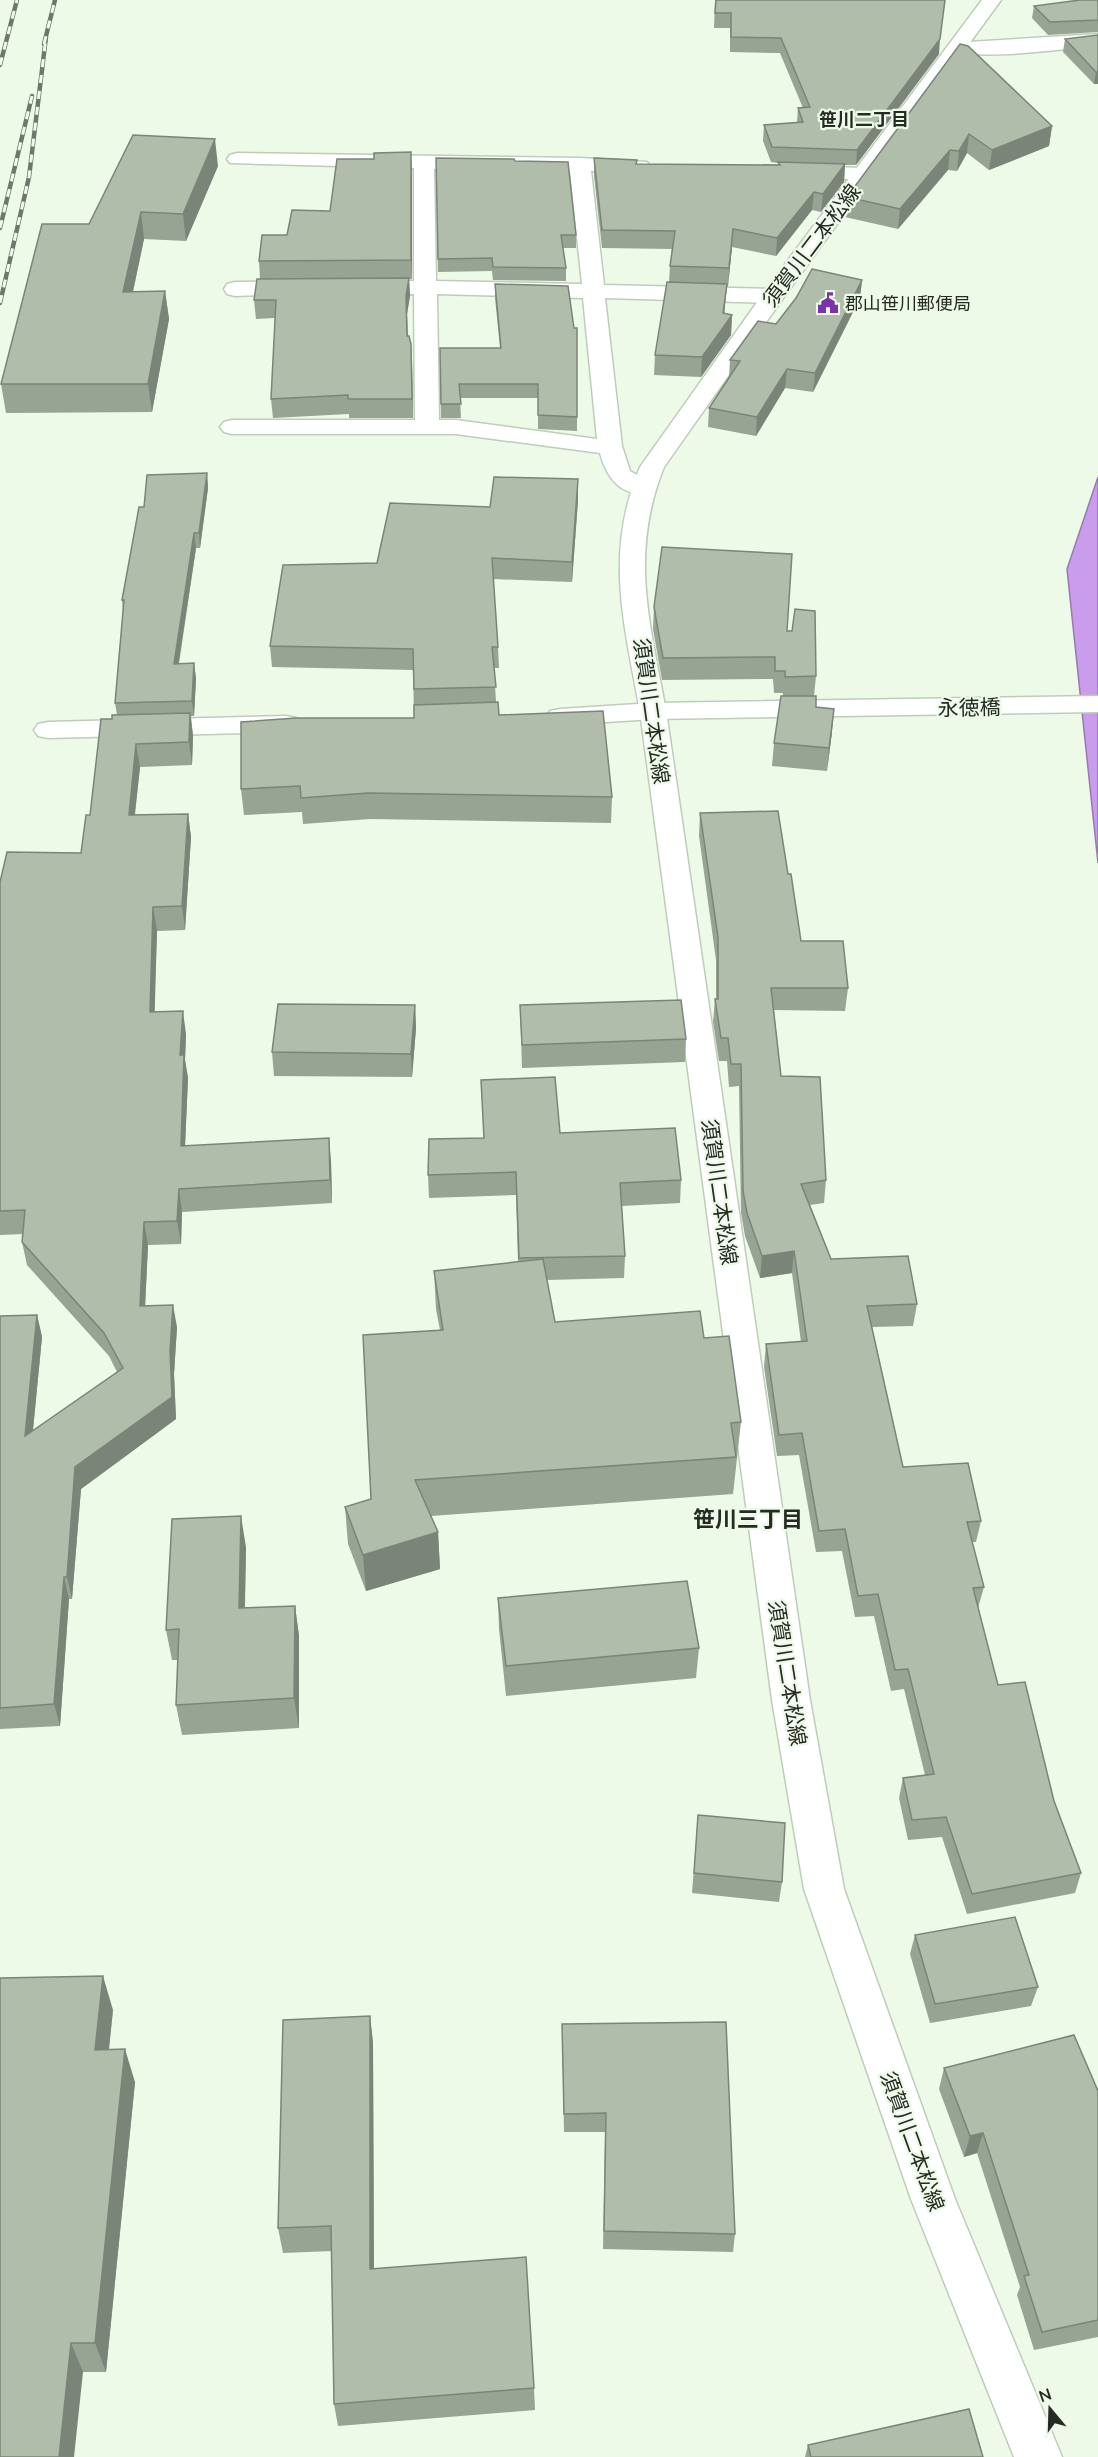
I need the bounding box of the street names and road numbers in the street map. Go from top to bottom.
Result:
street label: 須賀川二本松線 [756,178,866,312]
street label: 須賀川二本松線 [629,636,675,786]
street label: 永徳橋 [937,693,1001,721]
street label: 須賀川二本松線 [697,1117,743,1267]
street label: 須賀川二本松線 [764,1598,812,1748]
street label: 須賀川二本松線 [876,2067,950,2215]

